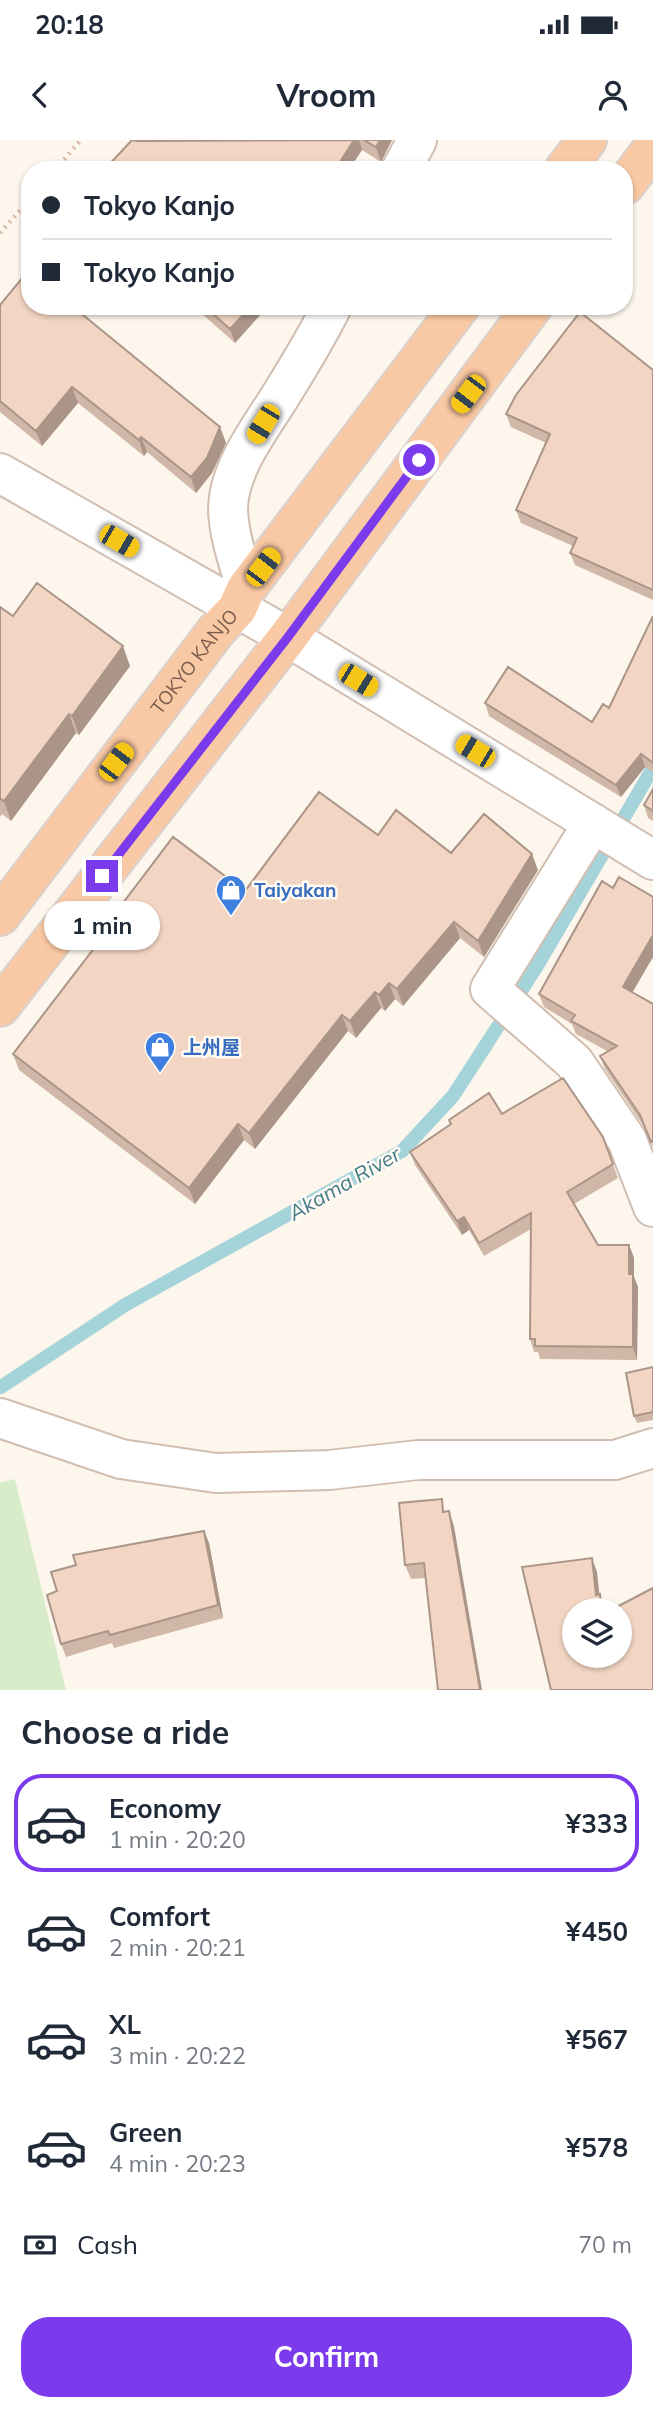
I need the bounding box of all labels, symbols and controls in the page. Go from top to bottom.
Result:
text: 20:18 [35,8,104,41]
text: Vroom [276,75,377,115]
icon: back [21,76,59,114]
icon: person [594,76,632,114]
text: Tokyo Kanjo [84,189,235,222]
text: Tokyo Kanjo [84,256,235,289]
car [447,371,490,417]
car [244,401,283,447]
route start [403,444,435,476]
car [96,521,143,561]
car [242,544,285,590]
street label: TOKYO KANJO [145,604,243,719]
car [335,660,382,700]
car [452,731,499,771]
car [95,739,138,785]
route end [86,860,118,892]
shop icon: Taiyakan [214,873,248,917]
place label: Taiyakan [254,878,337,902]
callout: 1 min [44,900,160,950]
text: 1 min [72,911,132,940]
shop icon: 上州屋 [143,1030,177,1074]
place label: 上州屋 [183,1035,240,1059]
water label: Akama River [283,1140,406,1226]
map controls [562,1598,632,1668]
button: layers [562,1598,632,1668]
text: Choose a ride [21,1712,229,1752]
icon: car [25,1792,88,1855]
text: Economy [109,1792,221,1825]
text: ¥333 [566,1807,628,1840]
text: 1 min · 20:20 [109,1825,246,1854]
icon: car [25,1900,88,1963]
text: Comfort [109,1900,210,1933]
text: ¥450 [566,1915,628,1948]
text: 2 min · 20:21 [109,1933,246,1962]
icon: car [25,2008,88,2071]
text: XL [109,2008,141,2041]
text: ¥567 [566,2023,628,2056]
text: 3 min · 20:22 [109,2041,246,2070]
icon: car [25,2116,88,2179]
text: Green [109,2116,182,2149]
text: ¥578 [566,2131,628,2164]
text: 4 min · 20:23 [109,2149,246,2178]
icon: cash [21,2226,59,2264]
text: Cash [77,2228,138,2261]
text: 70 m [578,2230,632,2259]
button: Confirm [21,2317,632,2397]

